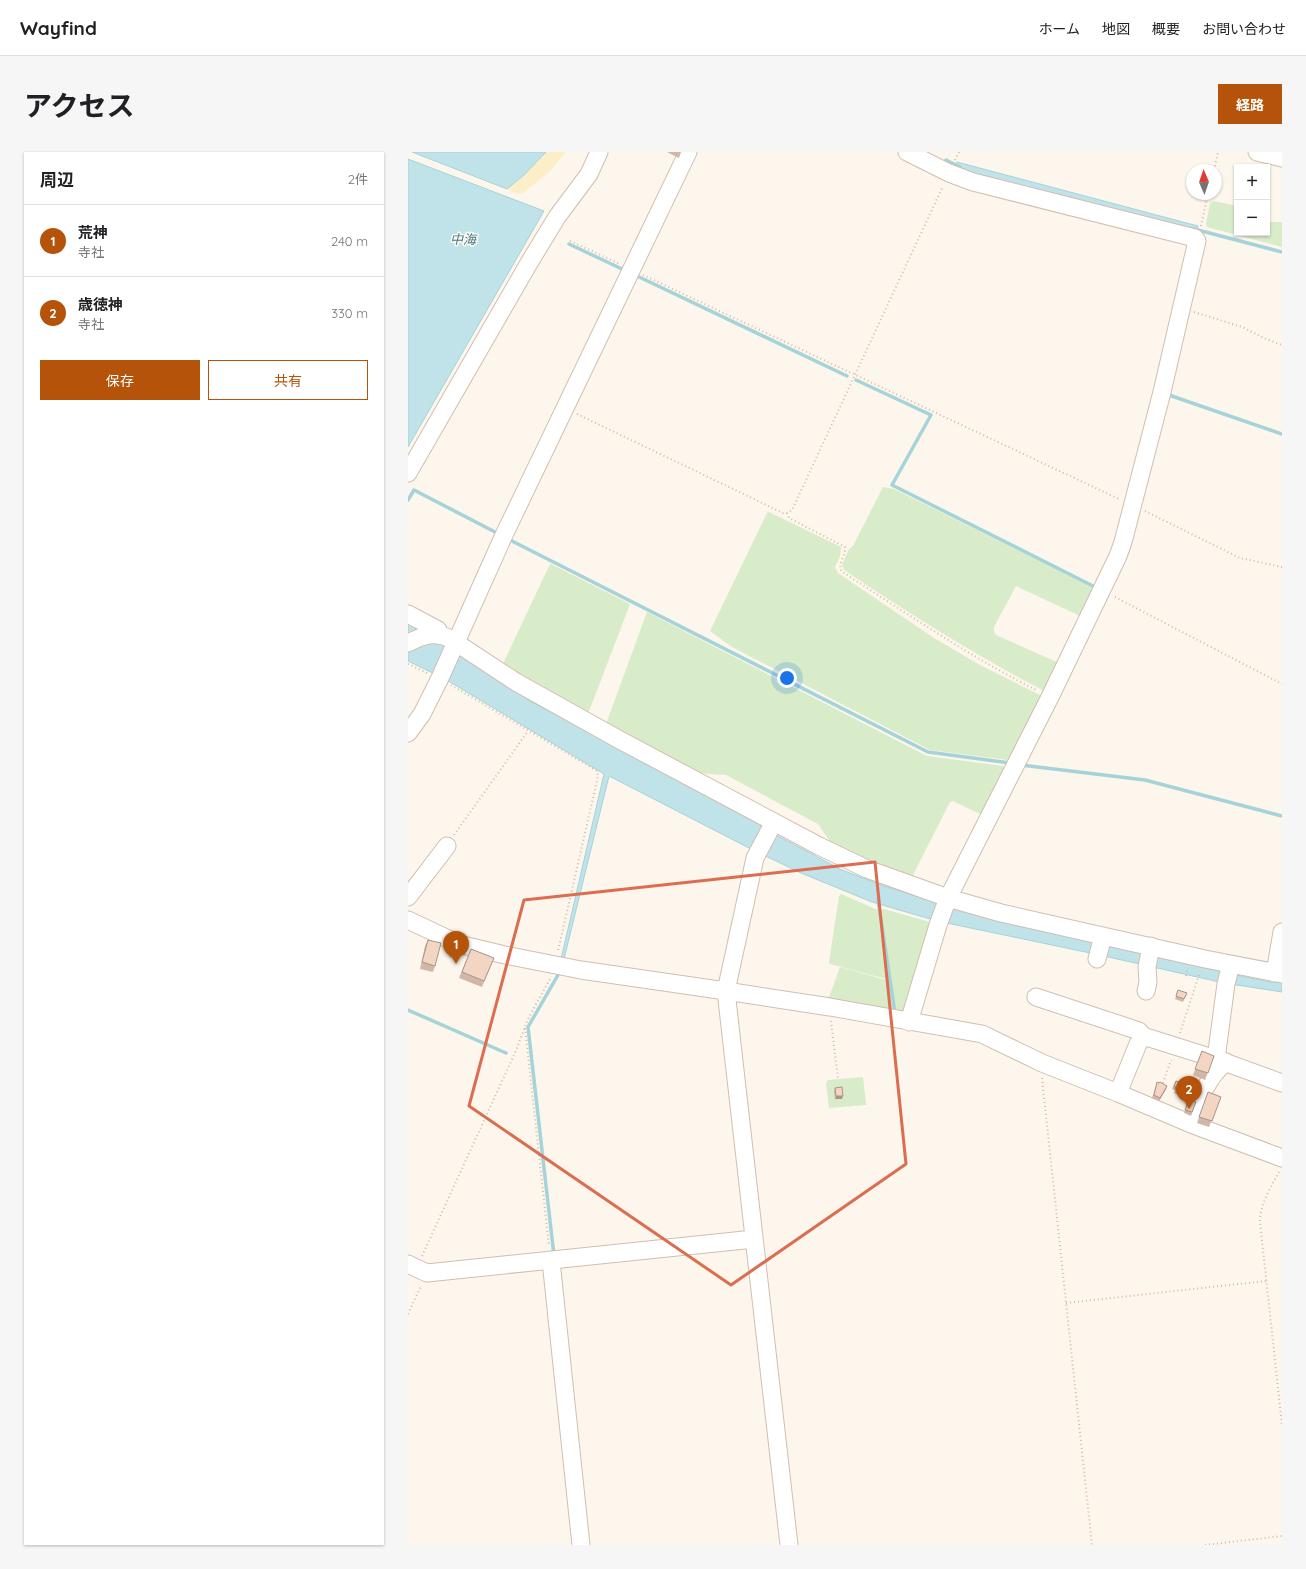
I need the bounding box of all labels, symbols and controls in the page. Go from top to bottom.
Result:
text: Wayfind [20,16,97,40]
text: ホーム [1038,20,1080,38]
text: 地図 [1102,20,1130,38]
text: 概要 [1152,20,1180,38]
text: お問い合わせ [1202,20,1286,38]
button: 経路 [1218,84,1282,124]
text: アクセス [24,88,135,123]
north arrow [1186,164,1222,200]
map controls [1234,164,1270,236]
button: + [1234,164,1270,200]
text: 周辺 [40,169,74,190]
text: 2件 [348,171,368,187]
button: − [1234,200,1270,236]
text: 荒神 [78,223,108,242]
water label: 中海 [450,231,478,247]
text: 1 [50,233,56,249]
text: 240 m [331,233,368,249]
text: 寺社 [78,244,104,260]
text: 歳徳神 [78,295,123,314]
text: 2 [49,305,57,321]
text: 330 m [331,305,368,321]
text: 寺社 [78,316,104,332]
button: 保存 [40,360,200,400]
button: 共有 [208,360,368,400]
your location [777,668,797,688]
pin: 1 [443,931,469,964]
pin: 2 [1176,1076,1202,1109]

